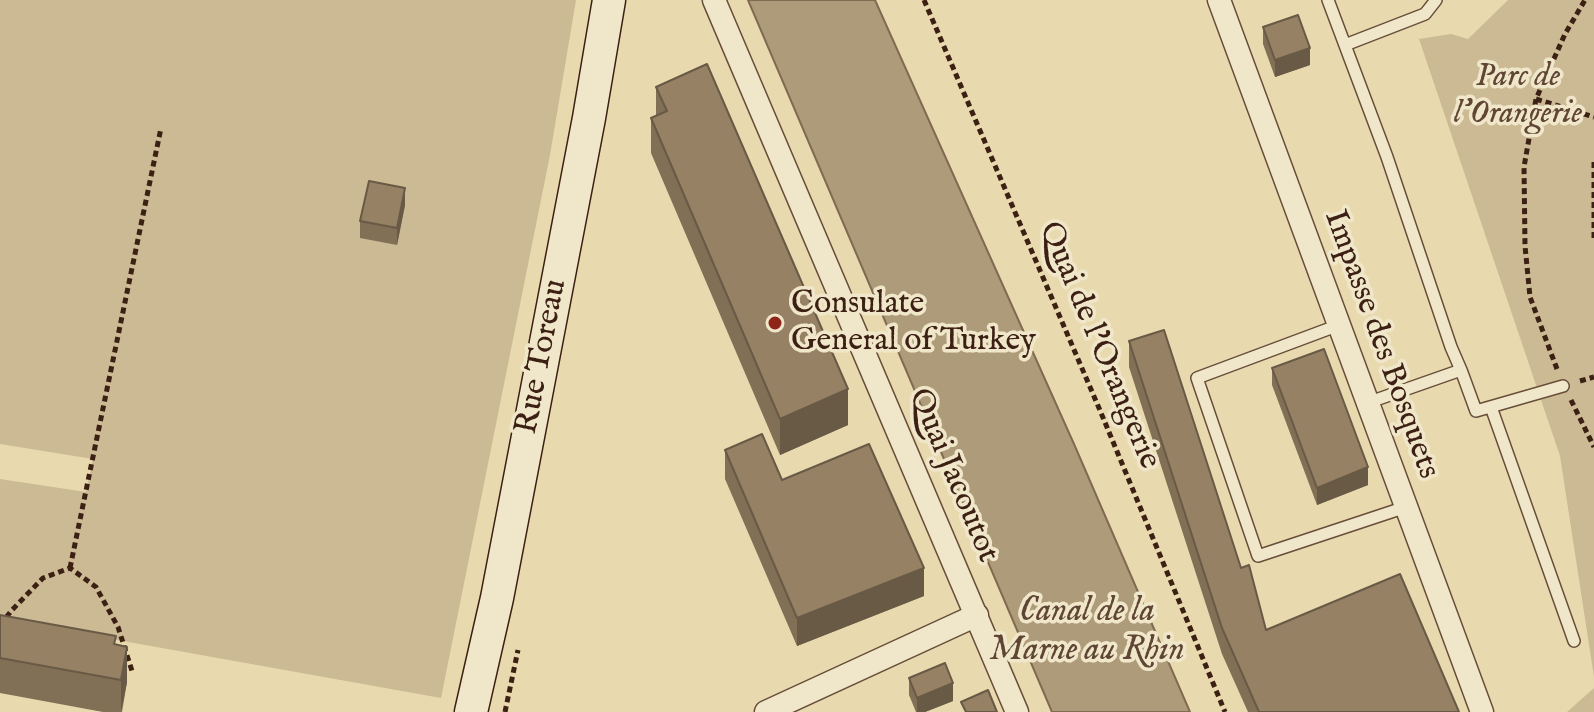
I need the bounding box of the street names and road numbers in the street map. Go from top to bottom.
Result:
street label: Impasse des Bosquets [1314,206,1446,484]
street label: Quai de l'Orangerie [1029,217,1167,475]
street label: Rue Toreau [509,276,577,438]
street label: Quai Jacoutot [898,383,1006,569]

